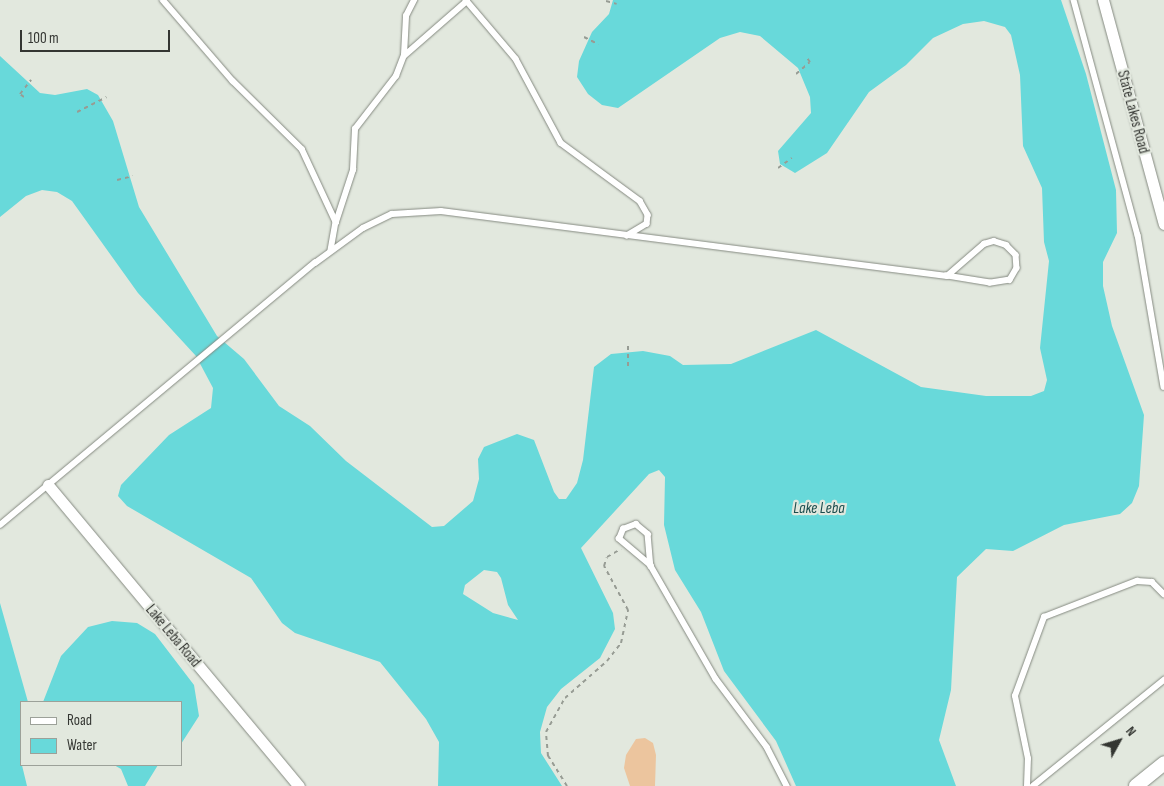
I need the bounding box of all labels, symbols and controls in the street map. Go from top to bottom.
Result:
scale bar [22,20,172,52]
text: 100 m [28,29,59,48]
street label: State Lakes Road [1113,69,1153,155]
water label: Lake Leba [793,499,845,519]
street label: Lake Leba Road [142,601,204,671]
legend [20,701,182,766]
text: Road [67,711,92,730]
north arrow [1094,716,1144,766]
text: N [1122,723,1140,739]
text: Water [67,736,97,755]

